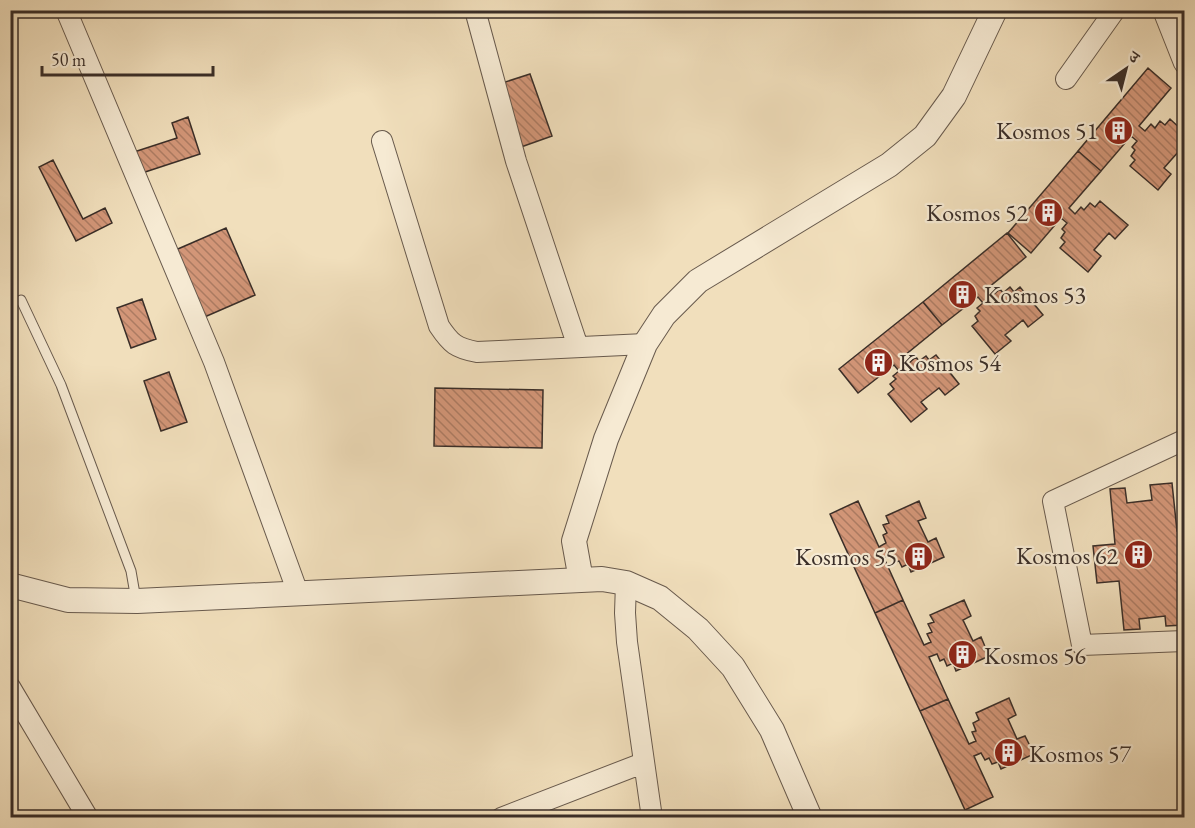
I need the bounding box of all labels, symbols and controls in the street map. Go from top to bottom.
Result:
scale bar [42,39,213,77]
north arrow [1096,39,1156,99]
text: उ [1124,46,1145,69]
text: 50 m [51,48,86,71]
building icon: Kosmos 51 [1103,114,1135,146]
place label: Kosmos 51 [996,115,1098,146]
building icon: Kosmos 52 [1033,196,1065,228]
place label: Kosmos 52 [926,197,1028,228]
building icon: Kosmos 53 [947,278,979,310]
place label: Kosmos 53 [984,279,1086,310]
building icon: Kosmos 54 [862,346,894,378]
place label: Kosmos 54 [899,347,1002,378]
building icon: Kosmos 62 [1123,539,1155,571]
building icon: Kosmos 55 [902,540,934,572]
place label: Kosmos 62 [1016,540,1118,571]
place label: Kosmos 55 [795,541,897,572]
building icon: Kosmos 56 [947,639,979,671]
place label: Kosmos 56 [984,640,1086,671]
building icon: Kosmos 57 [992,737,1024,769]
place label: Kosmos 57 [1029,738,1132,769]

